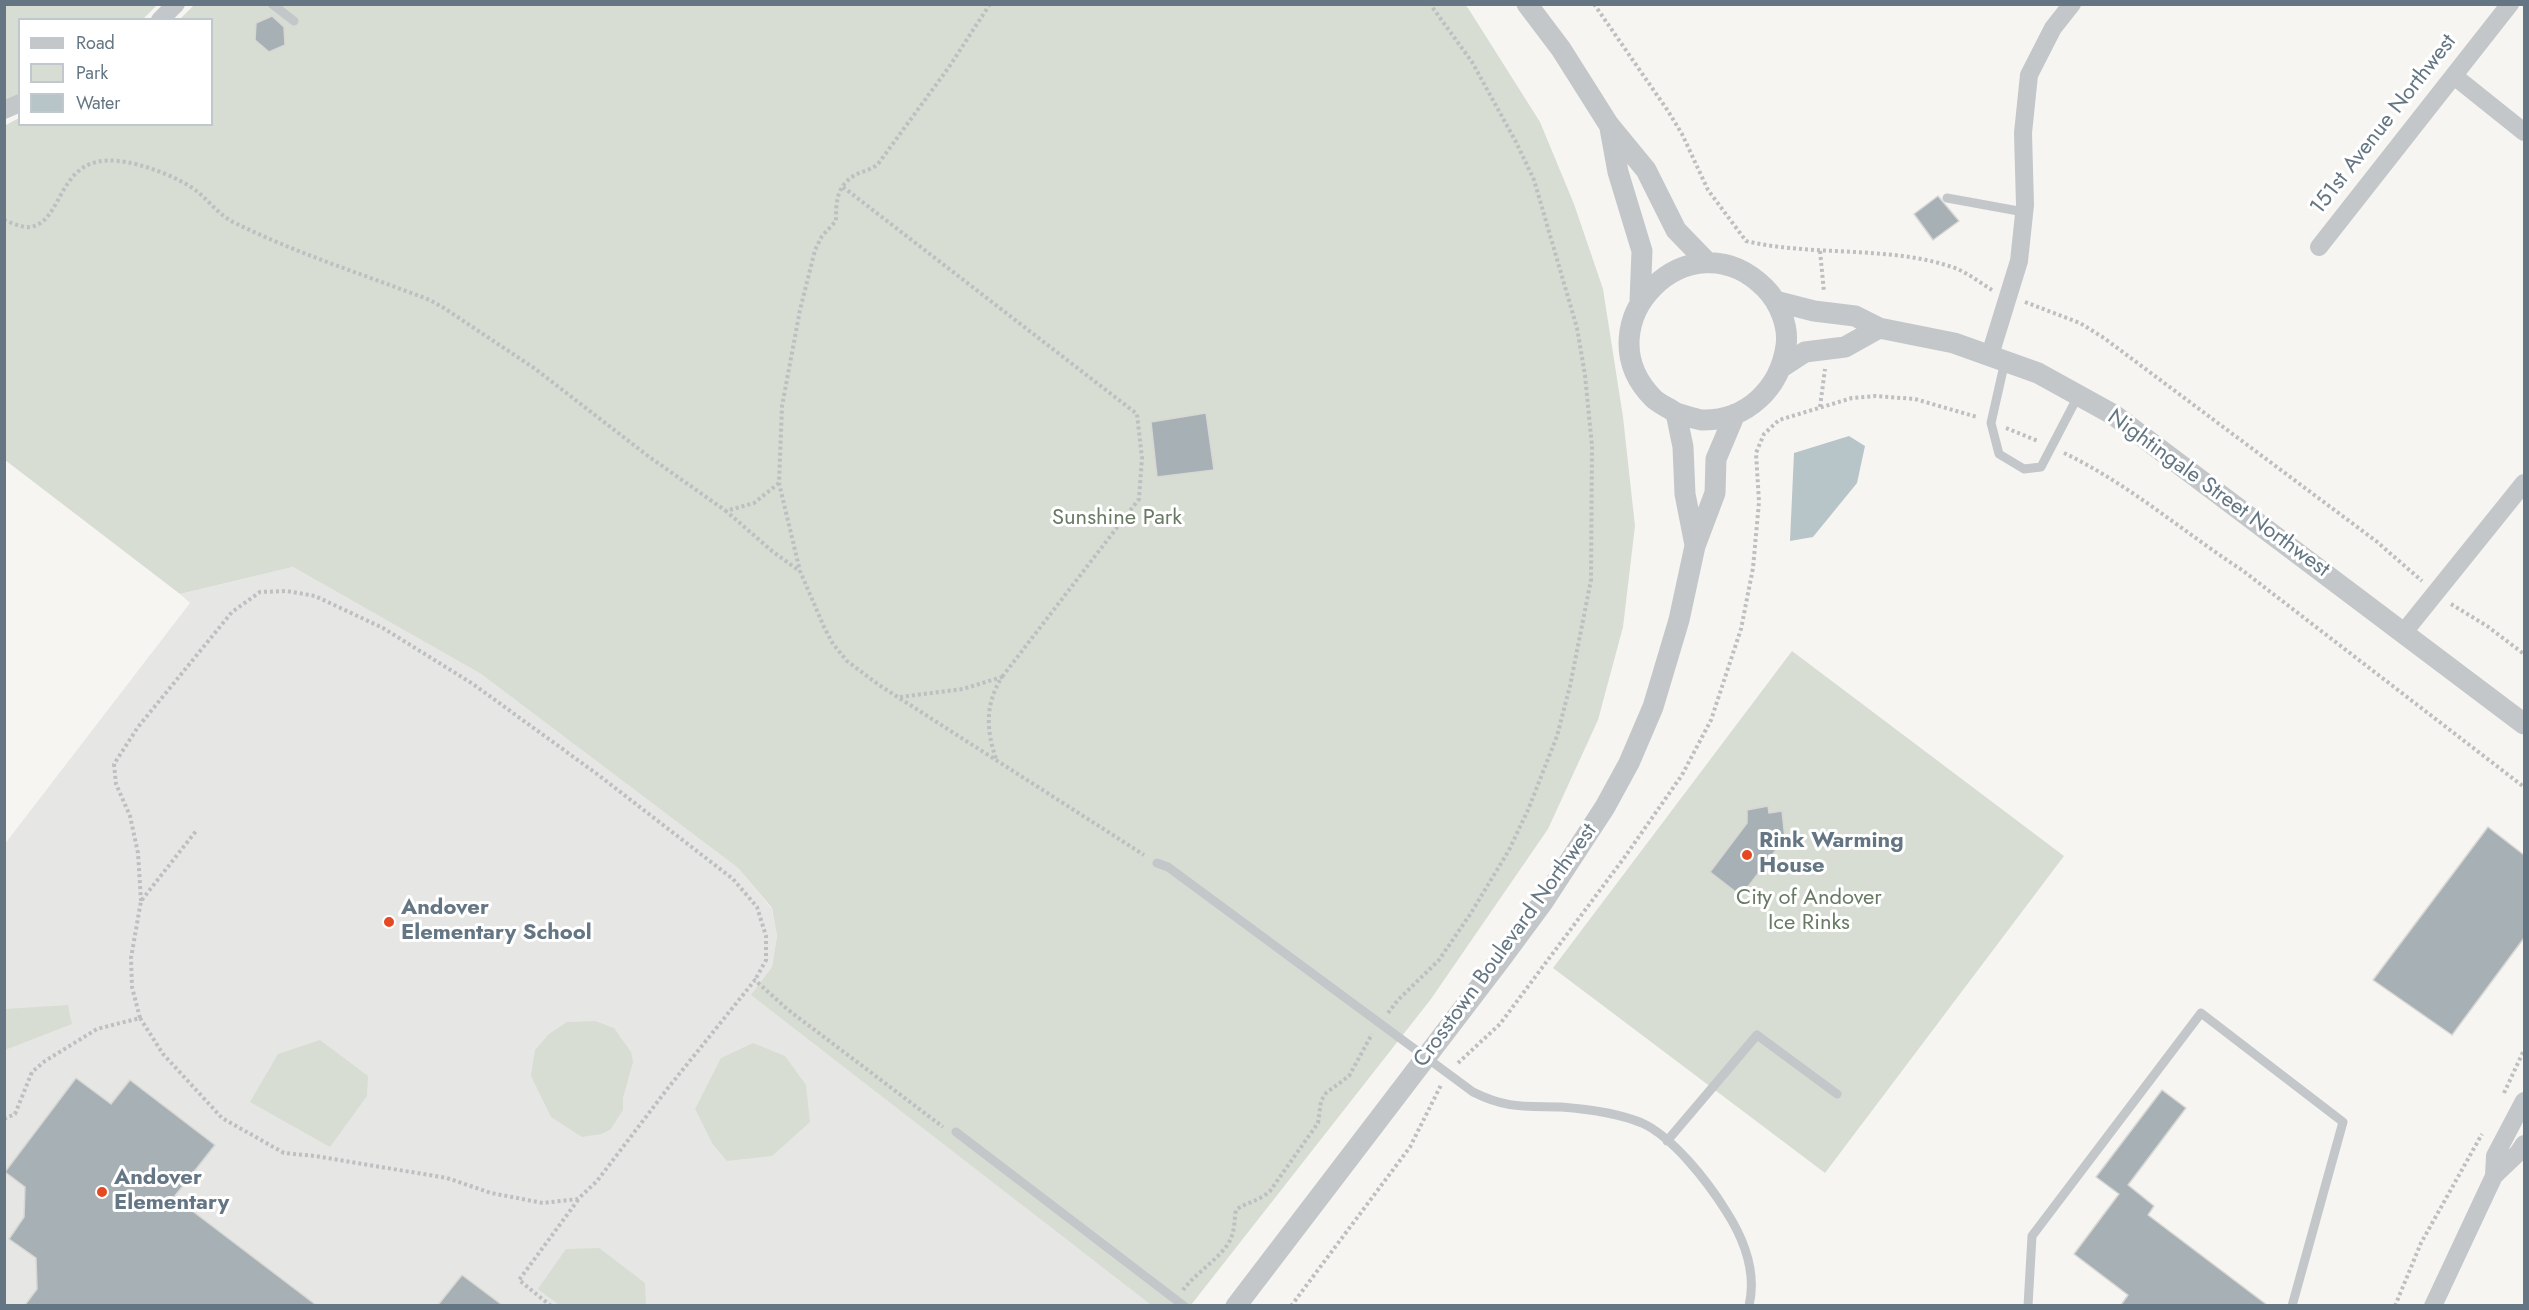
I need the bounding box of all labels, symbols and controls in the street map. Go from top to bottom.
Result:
legend [18,18,213,126]
text: Road [76,30,115,56]
street label: 151st Avenue Northwest [2305,30,2463,220]
text: Park [76,60,108,86]
text: Water [76,90,120,116]
street label: Nightingale Street Northwest [2102,405,2334,583]
park label: Sunshine Park [1052,506,1182,532]
street label: Crosstown Boulevard Northwest [1409,819,1603,1073]
place label: Rink Warming House [1759,829,1904,880]
marker: Rink Warming House [1740,848,1754,862]
park label: City of Andover Ice Rinks [1736,886,1882,938]
place label: Andover Elementary School [401,896,592,948]
marker: Andover Elementary School [382,915,396,929]
place label: Andover Elementary [114,1166,229,1218]
marker: Andover Elementary [95,1185,109,1199]

